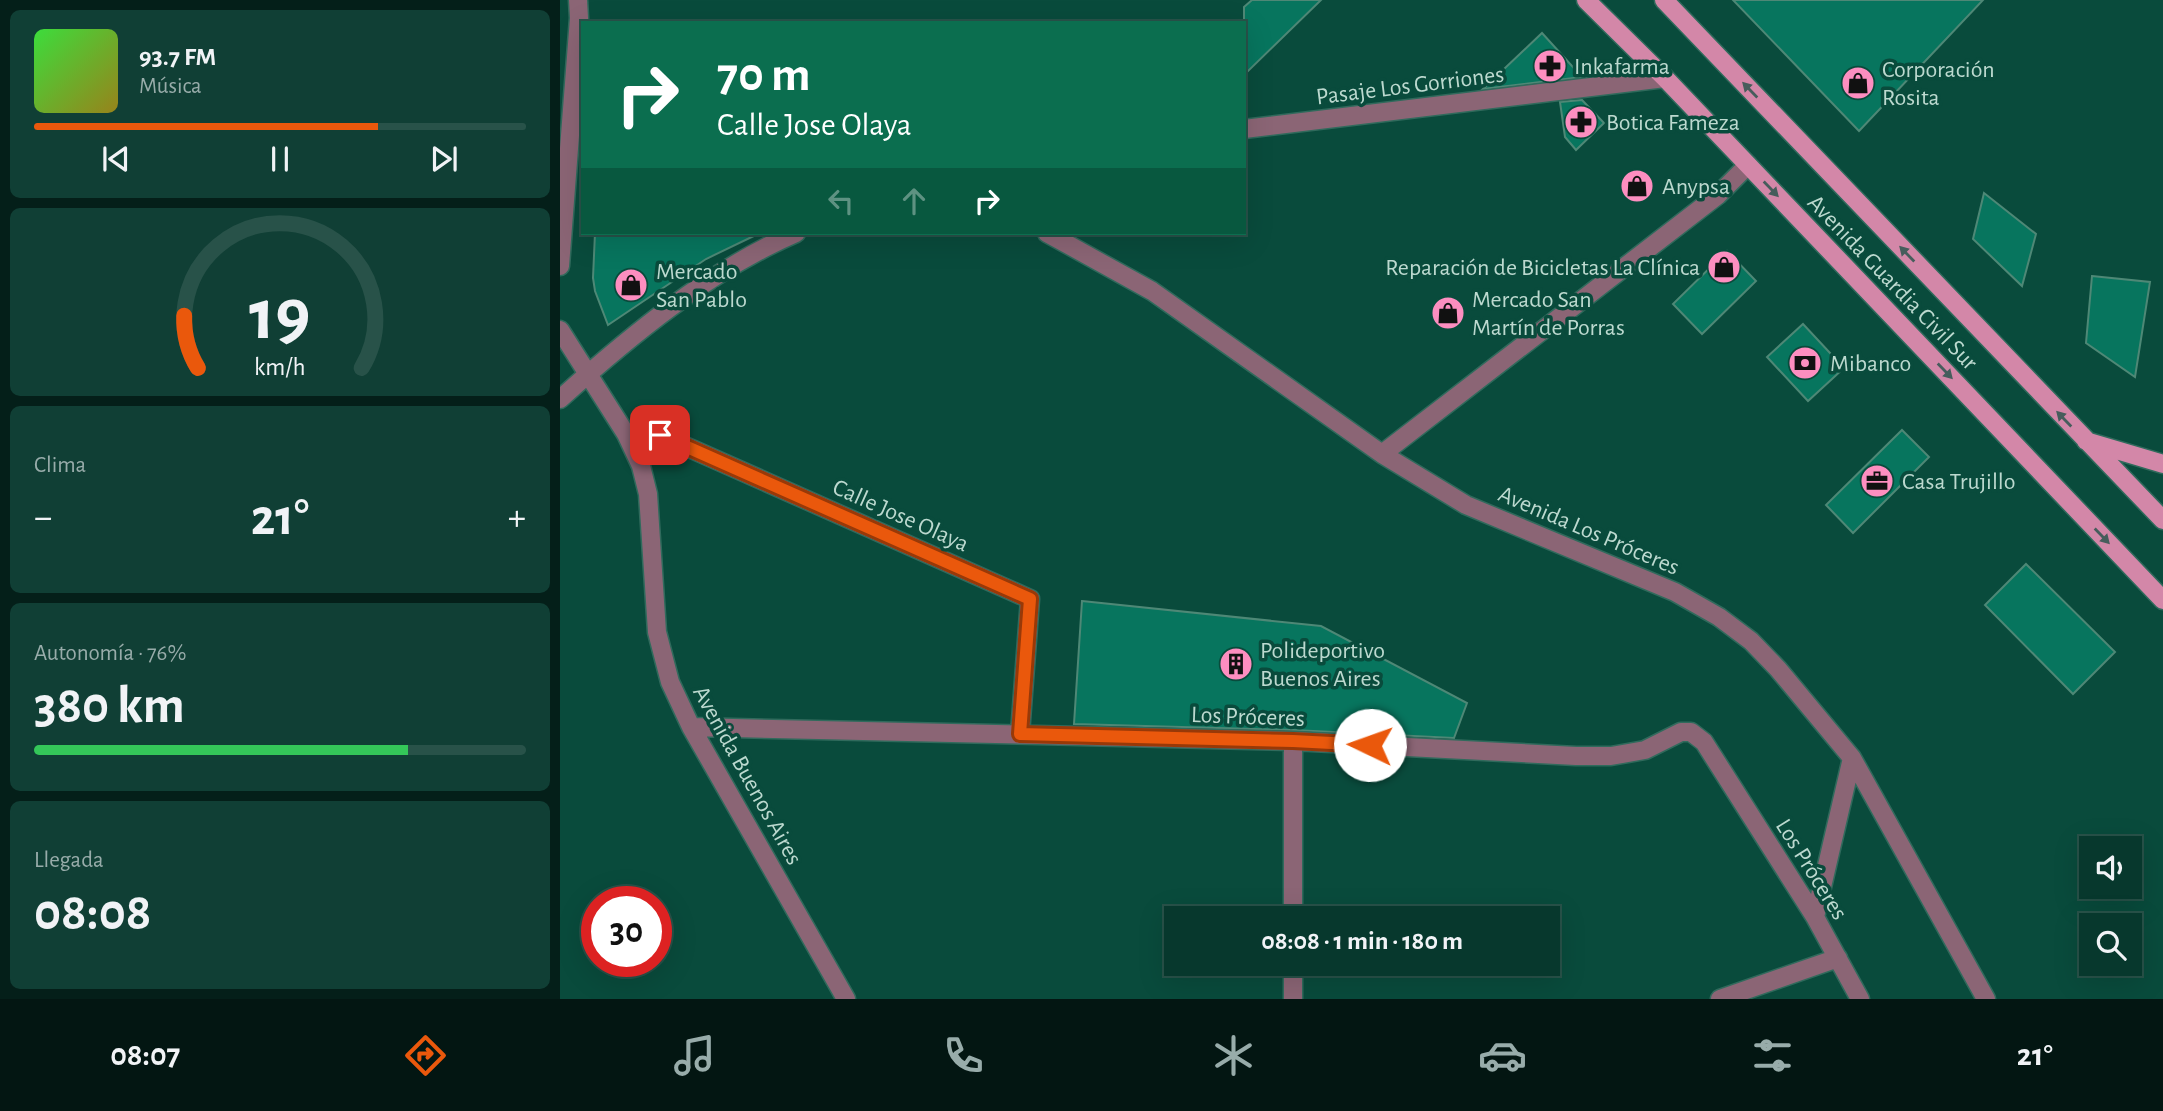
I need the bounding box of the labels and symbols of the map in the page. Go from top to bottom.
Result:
pharmacy icon: Inkafarma [1531,47,1569,85]
place label: Inkafarma [1574,55,1670,79]
place label: Corporación Rosita [1882,58,1995,110]
street label: Pasaje Los Gorriones [1315,63,1505,109]
shop icon: Corporación Rosita [1839,64,1877,102]
one-way arrow [1742,82,1758,99]
pharmacy icon: Botica Fameza [1562,103,1600,141]
place label: Botica Fameza [1606,111,1740,135]
shop icon: Anypsa [1618,167,1656,205]
place label: Anypsa [1662,175,1730,199]
one-way arrow [1762,180,1778,197]
street label: Avenida Guardia Civil Sur [1803,190,1982,375]
one-way arrow [1899,246,1915,263]
shop icon: Reparación de Bicicletas La Clínica [1705,248,1743,286]
place label: Reparación de Bicicletas La Clínica [1385,256,1700,280]
place label: Mercado San Pablo [656,260,747,312]
shop icon: Mercado San Pablo [612,266,650,304]
place label: Mercado San Martín de Porras [1472,288,1625,340]
shop icon: Mercado San Martín de Porras [1429,294,1467,332]
bank icon: Mibanco [1786,344,1824,382]
place label: Mibanco [1830,352,1911,376]
one-way arrow [1936,362,1952,379]
pin [630,405,690,465]
one-way arrow [2056,410,2073,427]
office icon: Casa Trujillo [1858,462,1896,500]
place label: Casa Trujillo [1902,470,2016,494]
street label: Calle Jose Olaya [829,475,972,557]
street label: Avenida Los Próceres [1495,482,1683,580]
one-way arrow [2093,527,2109,544]
place label: Polideportivo Buenos Aires [1260,639,1385,691]
building icon: Polideportivo Buenos Aires [1217,645,1255,683]
street label: Avenida Buenos Aires [688,682,806,869]
street label: Los Próceres [1191,703,1305,731]
position arrow [1333,708,1407,782]
street label: Los Próceres [1771,815,1852,924]
speed limit sign: 30 [581,886,672,977]

